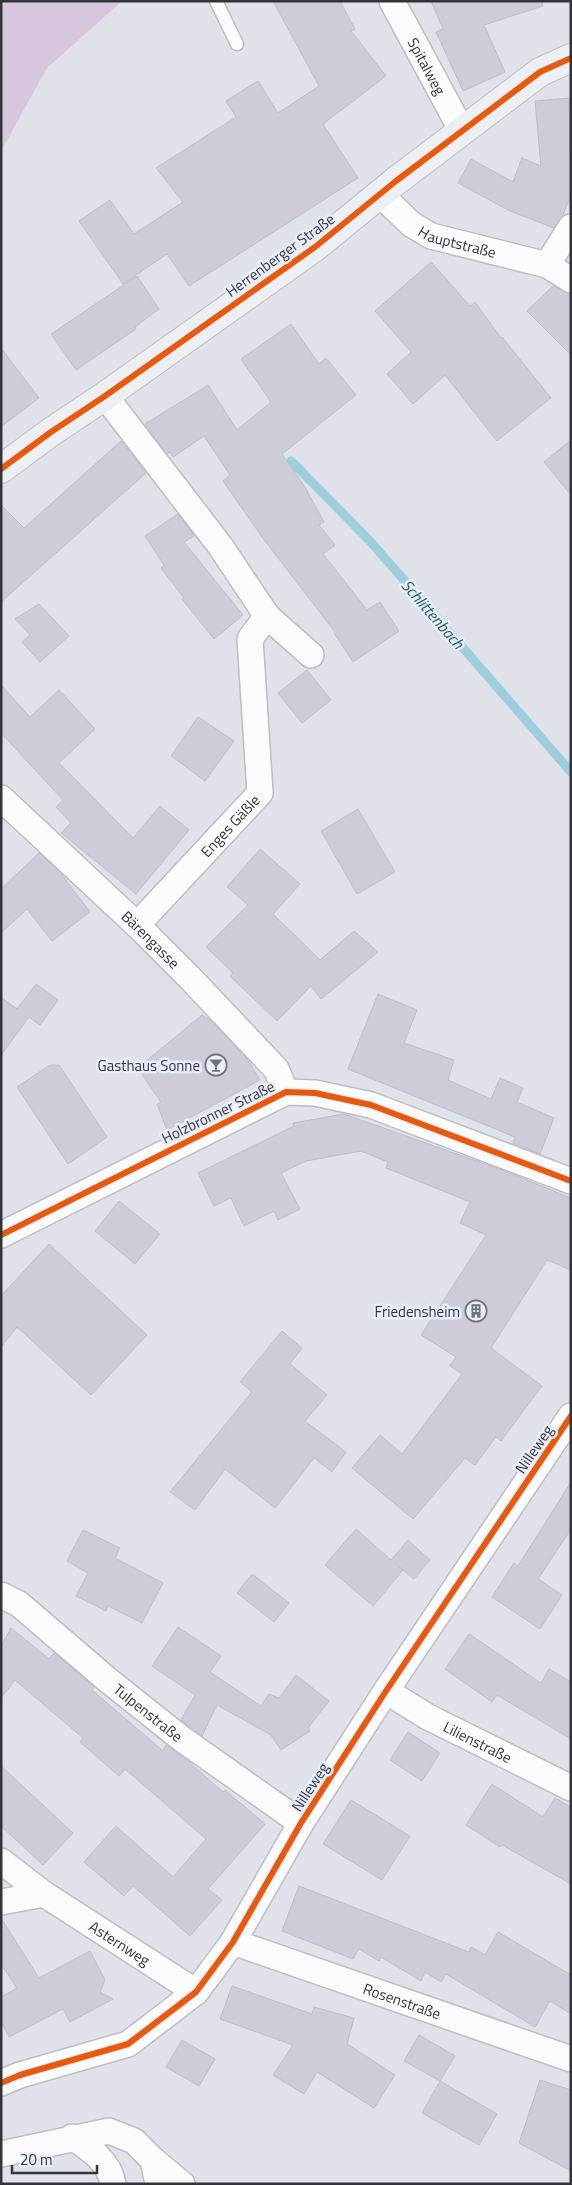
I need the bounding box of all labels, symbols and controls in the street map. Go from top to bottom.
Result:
street label: Spitalweg [402,33,452,99]
street label: Herrenberger Straße [221,207,339,303]
street label: Hauptstraße [414,219,499,263]
water label: Schlittenbach [396,574,471,655]
street label: Enges Gäßle [195,789,265,862]
street label: Bärengasse [117,905,185,973]
bar icon: Gasthaus Sonne [204,1053,228,1077]
place label: Gasthaus Sonne [97,1054,200,1077]
street label: Holzbronner Straße [157,1075,279,1149]
building icon: Friedensheim [464,1299,488,1323]
place label: Friedensheim [374,1300,460,1323]
street label: Nilleweg [509,1420,559,1478]
street label: Tulpenstraße [109,1678,188,1747]
street label: Lilienstraße [440,1715,516,1768]
street label: Nilleweg [286,1758,335,1816]
street label: Asternweg [85,1915,155,1971]
street label: Rosenstraße [360,1976,444,2025]
scale bar [12,2142,98,2174]
text: 20 m [20,2148,53,2171]

